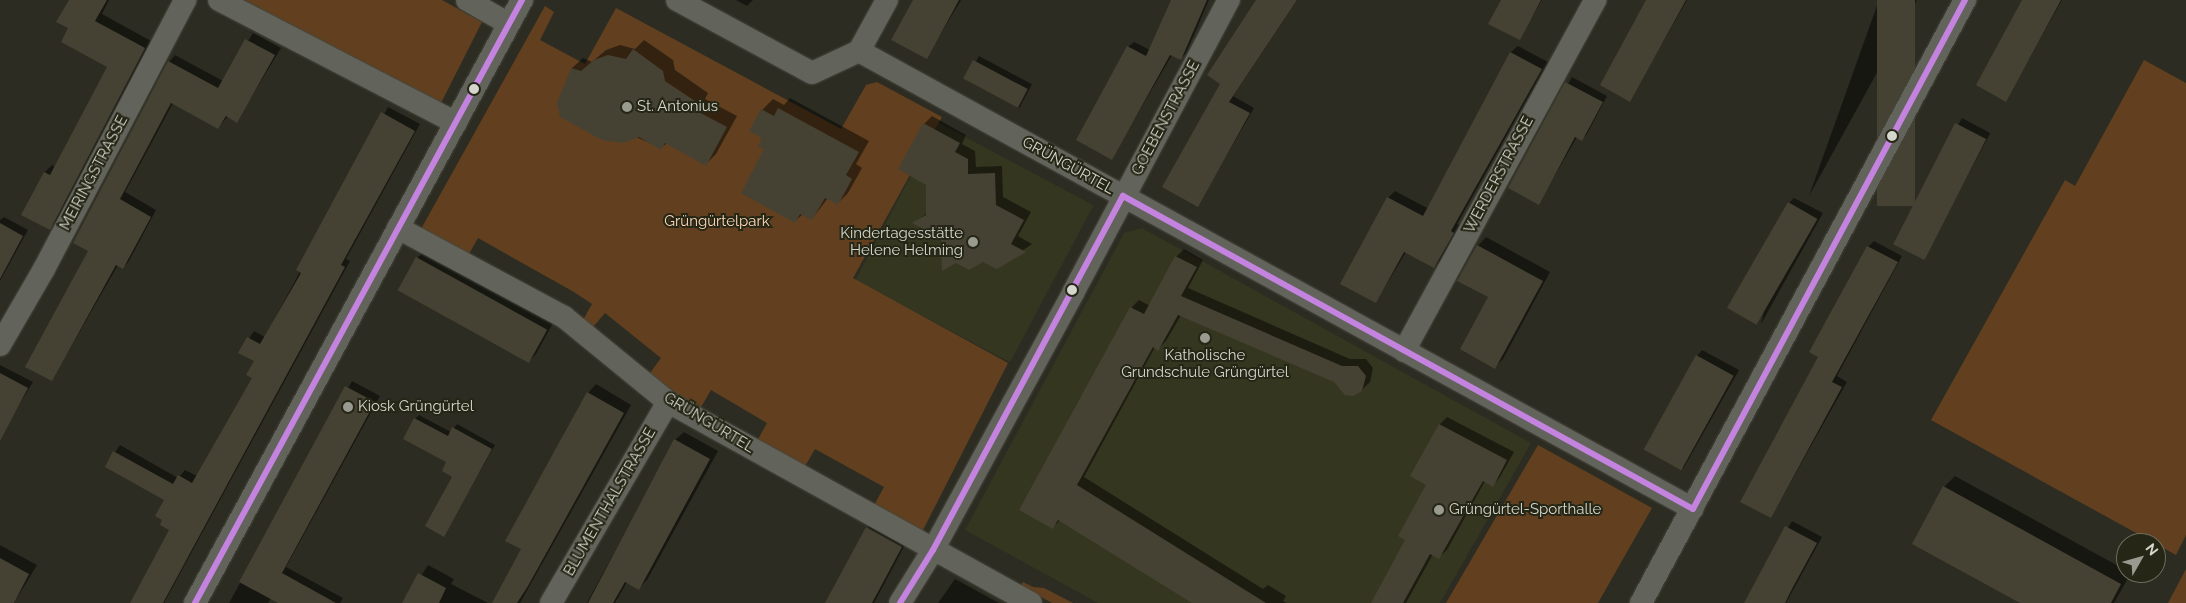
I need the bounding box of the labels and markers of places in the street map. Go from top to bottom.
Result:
unlabelled marker [469,84,479,94]
place label: St. Antonius [637,98,718,116]
marker: St. Antonius [621,101,633,113]
unlabelled marker [1887,131,1897,141]
place label: Kindertagesstätte Helene Helming [840,224,963,259]
marker: Kindertagesstätte Helene Helming [967,236,979,248]
unlabelled marker [1067,285,1077,295]
marker: Katholische Grundschule Grüngürtel [1199,332,1211,344]
place label: Katholische Grundschule Grüngürtel [1121,346,1289,381]
place label: Kiosk Grüngürtel [358,398,474,416]
marker: Kiosk Grüngürtel [342,401,354,413]
place label: Grüngürtel-Sporthalle [1449,501,1601,519]
marker: Grüngürtel-Sporthalle [1433,504,1445,516]

